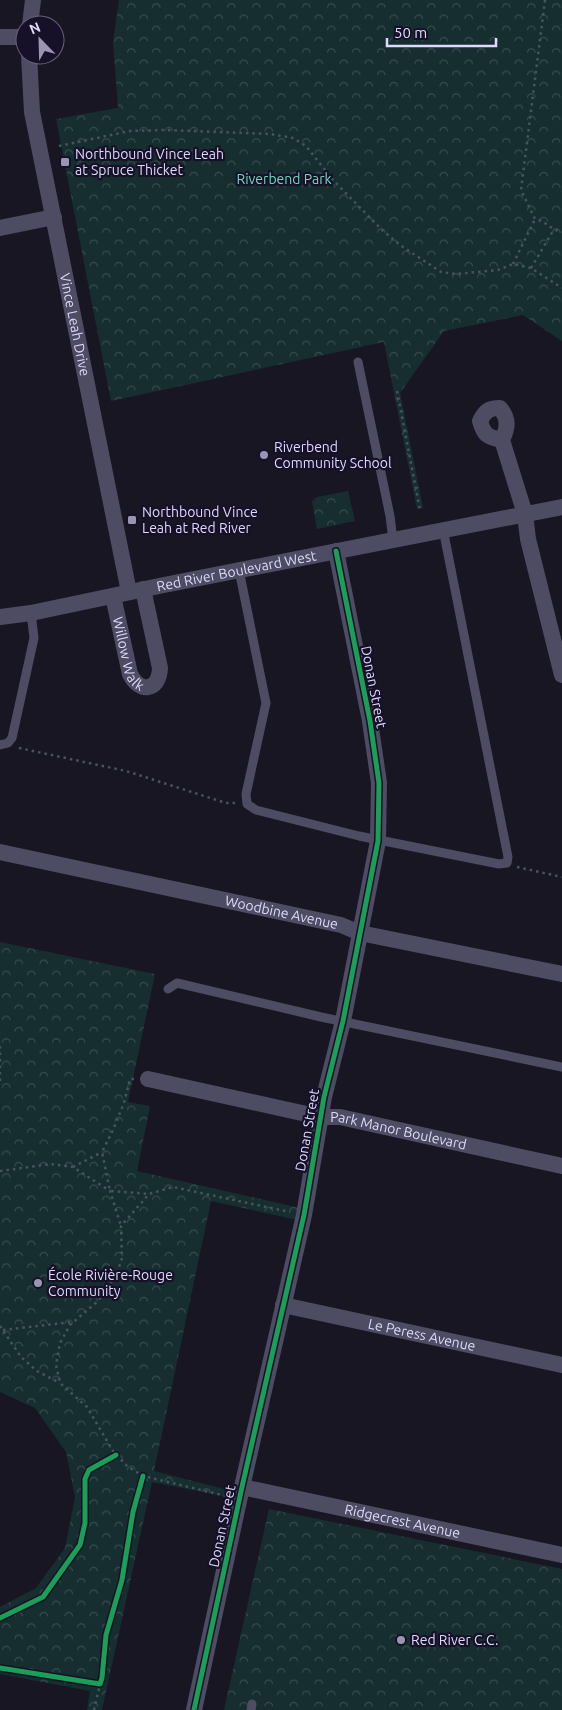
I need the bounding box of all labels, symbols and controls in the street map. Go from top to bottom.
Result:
north arrow [15,15,65,65]
scale bar [387,15,496,47]
text: N [27,19,43,37]
text: 50 m [394,24,427,41]
place label: Northbound Vince Leah at Spruce Thicket [75,146,224,178]
marker: Northbound Vince Leah at Spruce Thicket [59,156,71,168]
park label: Riverbend Park [236,171,332,187]
street label: Vince Leah Drive [57,272,93,377]
place label: Riverbend Community School [274,439,392,471]
marker: Riverbend Community School [258,449,270,461]
place label: Northbound Vince Leah at Red River [142,504,258,536]
marker: Northbound Vince Leah at Red River [126,514,138,526]
street label: Red River Boulevard West [155,547,318,594]
street label: Willow Walk [110,615,147,694]
street label: Donan Street [358,644,390,730]
street label: Woodbine Avenue [224,892,340,932]
street label: Donan Street [292,1087,322,1173]
street label: Park Manor Boulevard [330,1109,468,1153]
place label: École Rivière-Rouge Community [48,1266,173,1299]
marker: École Rivière-Rouge Community [32,1277,44,1289]
street label: Le Peress Avenue [367,1316,477,1354]
street label: Donan Street [205,1483,239,1569]
street label: Ridgecrest Avenue [343,1501,462,1541]
place label: Red River C.C. [411,1632,498,1648]
marker: Red River C.C. [395,1634,407,1646]

